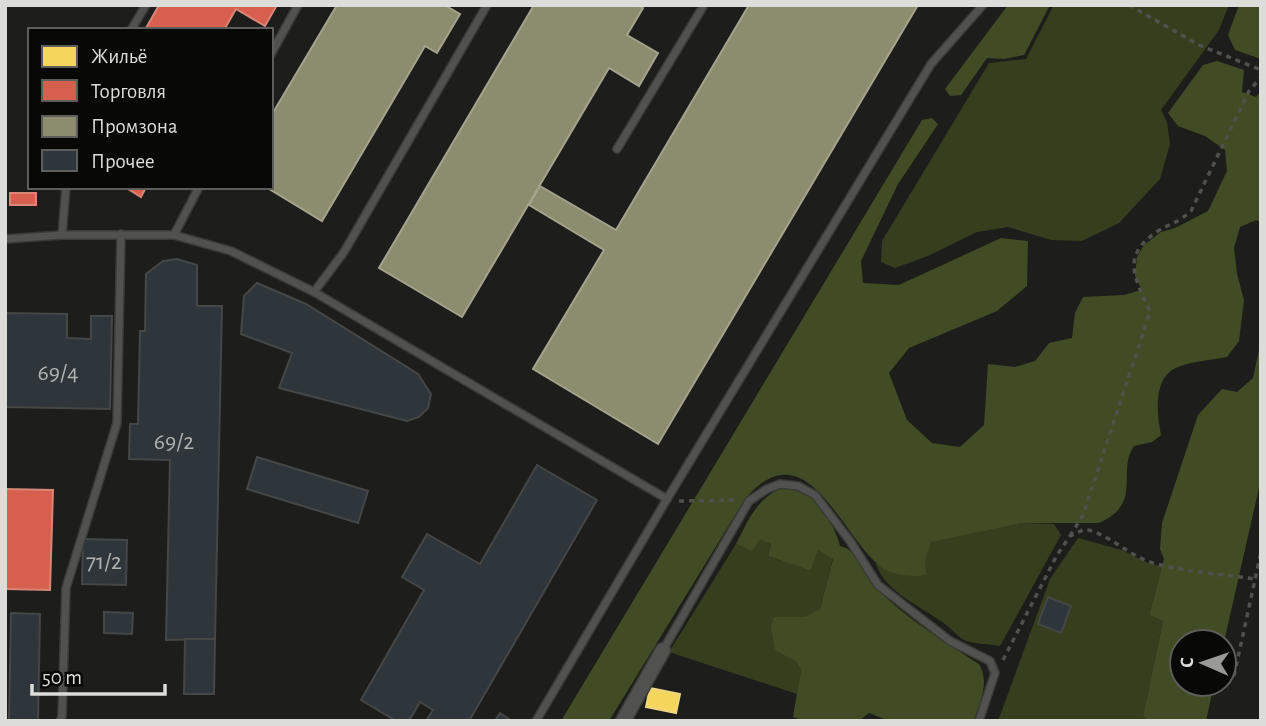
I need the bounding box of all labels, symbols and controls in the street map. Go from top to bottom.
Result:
legend [28,28,273,189]
text: Жильё [91,46,147,67]
text: Торговля [91,81,166,102]
text: Промзона [91,116,178,137]
text: Прочее [91,151,155,172]
house number: 69/4 [38,361,79,385]
house number: 69/2 [154,430,194,454]
house number: 71/2 [86,550,122,574]
north arrow [1168,628,1238,698]
scale bar [32,652,164,696]
text: С [1178,657,1197,668]
text: 50 m [42,667,82,688]

